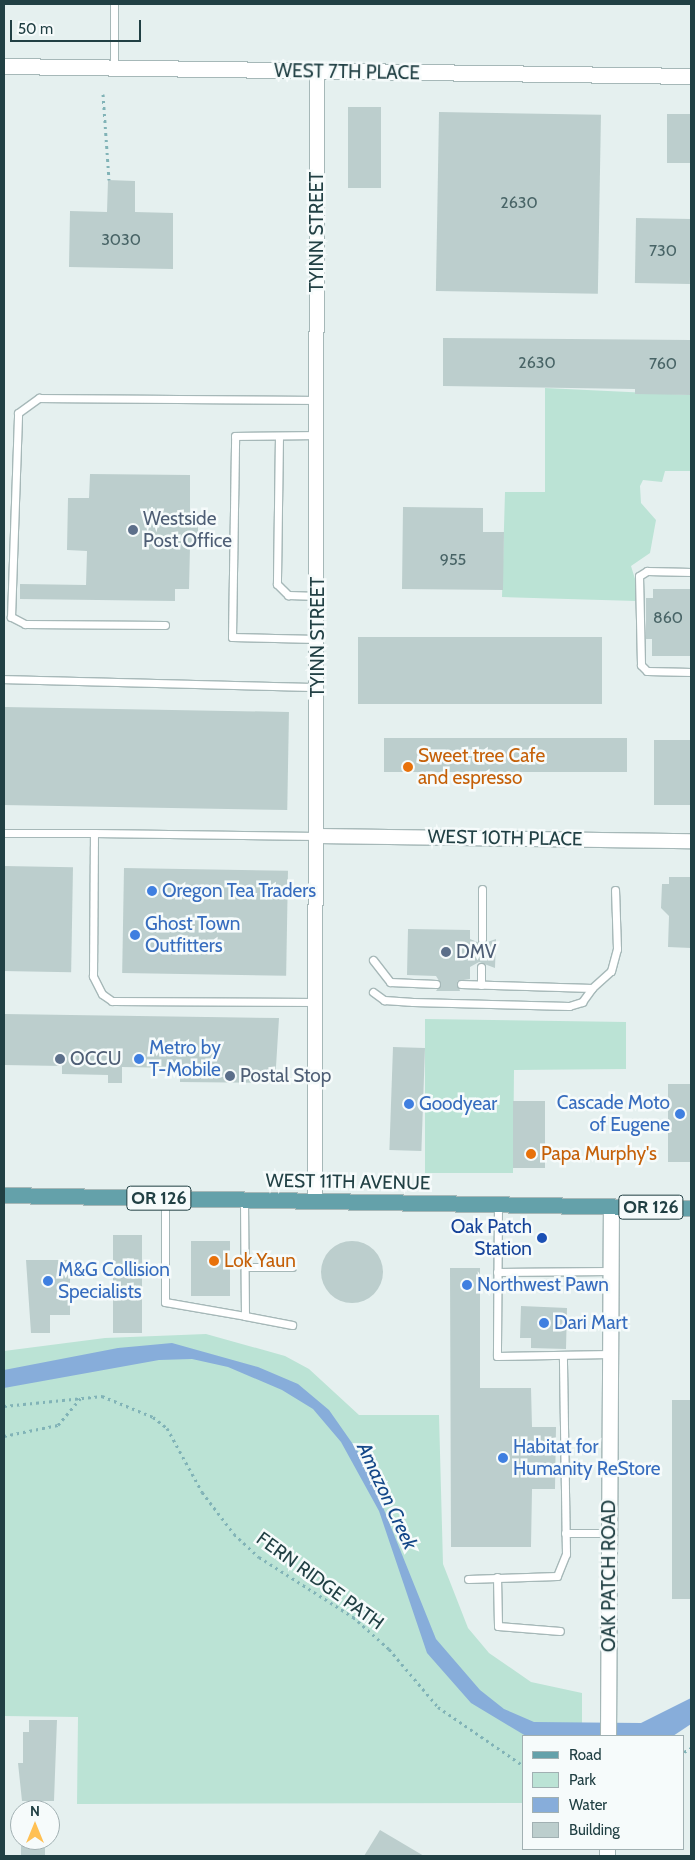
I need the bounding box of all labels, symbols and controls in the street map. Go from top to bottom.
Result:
scale bar [12,10,144,42]
text: 50 m [18,20,53,38]
street label: WEST 7TH PLACE [274,59,420,85]
street label: TYINN STREET [306,172,328,292]
house number: 2630 [500,193,538,213]
house number: 3030 [101,230,141,250]
house number: 730 [649,241,677,261]
house number: 2630 [518,353,556,373]
house number: 760 [649,354,677,374]
place label: Westside Post Office [143,508,232,552]
marker: Westside Post Office [127,524,139,536]
house number: 955 [440,550,466,570]
street label: TYINN STREET [307,577,329,697]
house number: 860 [653,608,683,628]
place label: Sweet tree Cafe and espresso [418,745,545,789]
marker: Sweet tree Cafe and espresso [402,761,414,773]
street label: WEST 10TH PLACE [427,825,583,851]
place label: Oregon Tea Traders [162,880,316,902]
marker: Oregon Tea Traders [146,885,158,897]
place label: Ghost Town Outfitters [145,913,240,957]
marker: Ghost Town Outfitters [129,929,141,941]
place label: DMV [456,941,496,963]
marker: DMV [440,946,452,958]
place label: Metro by T-Mobile [149,1037,221,1081]
place label: OCCU [70,1048,122,1070]
marker: OCCU [54,1053,66,1065]
marker: Metro by T-Mobile [133,1053,145,1065]
place label: Postal Stop [240,1065,331,1087]
marker: Postal Stop [224,1070,236,1082]
place label: Cascade Moto of Eugene [557,1092,670,1136]
place label: Goodyear [419,1093,497,1115]
marker: Goodyear [403,1098,415,1110]
marker: Cascade Moto of Eugene [674,1108,686,1120]
place label: Papa Murphy's [541,1143,657,1165]
marker: Papa Murphy's [525,1148,537,1160]
street label: WEST 11TH AVENUE [265,1169,431,1195]
road number: OR 126 [125,1182,193,1214]
road number: OR 126 [617,1192,685,1222]
place label: Oak Patch Station [451,1216,532,1260]
marker: Oak Patch Station [536,1232,548,1244]
place label: Lok Yaun [224,1250,296,1272]
marker: Lok Yaun [208,1255,220,1267]
place label: M&G Collision Specialists [58,1259,170,1303]
place label: Northwest Pawn [477,1274,609,1296]
marker: M&G Collision Specialists [42,1275,54,1287]
marker: Northwest Pawn [461,1279,473,1291]
place label: Dari Mart [554,1312,628,1334]
marker: Dari Mart [538,1317,550,1329]
place label: Habitat for Humanity ReStore [513,1436,660,1480]
water label: Amazon Creek [352,1439,422,1553]
marker: Habitat for Humanity ReStore [497,1452,509,1464]
street label: OAK PATCH ROAD [598,1500,620,1652]
street label: FERN RIDGE PATH [252,1527,388,1635]
legend [522,1735,685,1850]
text: Road [569,1746,602,1764]
text: Park [569,1771,596,1789]
text: Water [569,1796,607,1814]
north arrow [10,1800,60,1850]
text: N [30,1802,40,1820]
text: Building [569,1821,620,1839]

